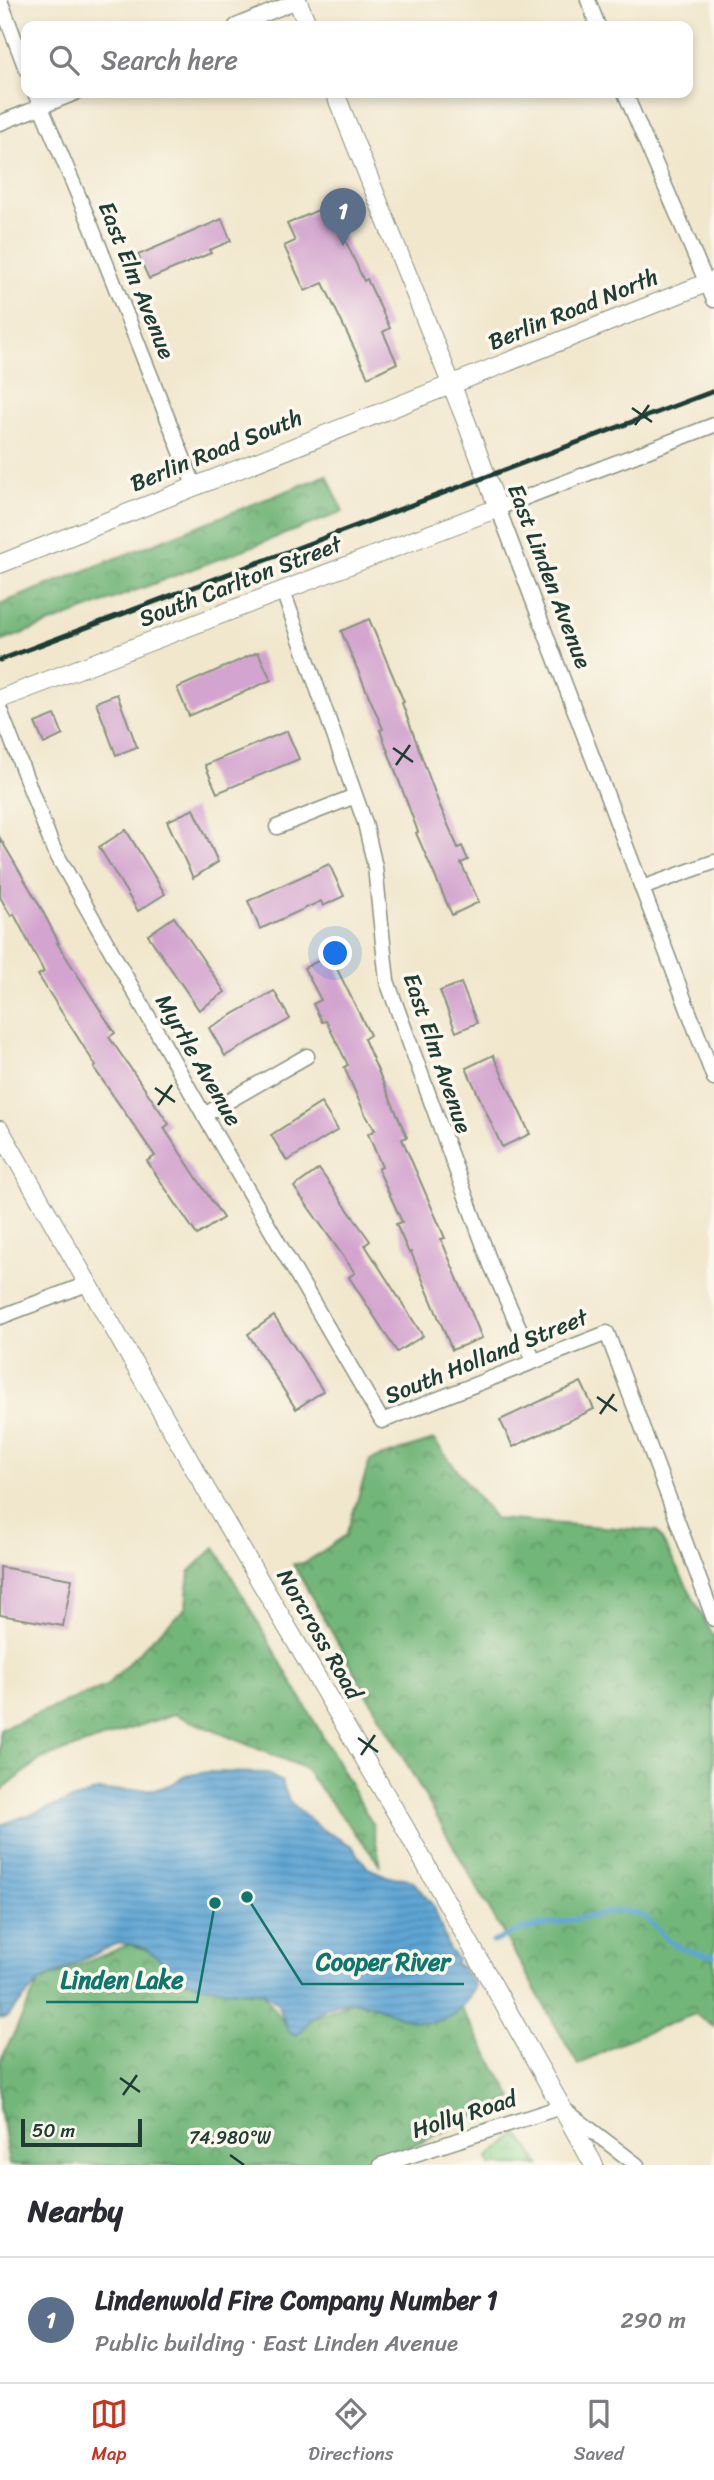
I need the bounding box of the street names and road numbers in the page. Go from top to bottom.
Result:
street label: East Elm Avenue [86,195,187,365]
street label: Berlin Road North [482,257,665,362]
street label: Berlin Road South [124,397,309,504]
street label: East Linden Avenue [495,478,604,675]
street label: South Carlton Street [133,523,349,639]
street label: East Elm Avenue [391,967,484,1139]
street label: Myrtle Avenue [144,986,253,1135]
street label: South Holland Street [378,1296,596,1416]
street label: Norcross Road [265,1561,375,1709]
street label: Holly Road [406,2078,524,2151]

